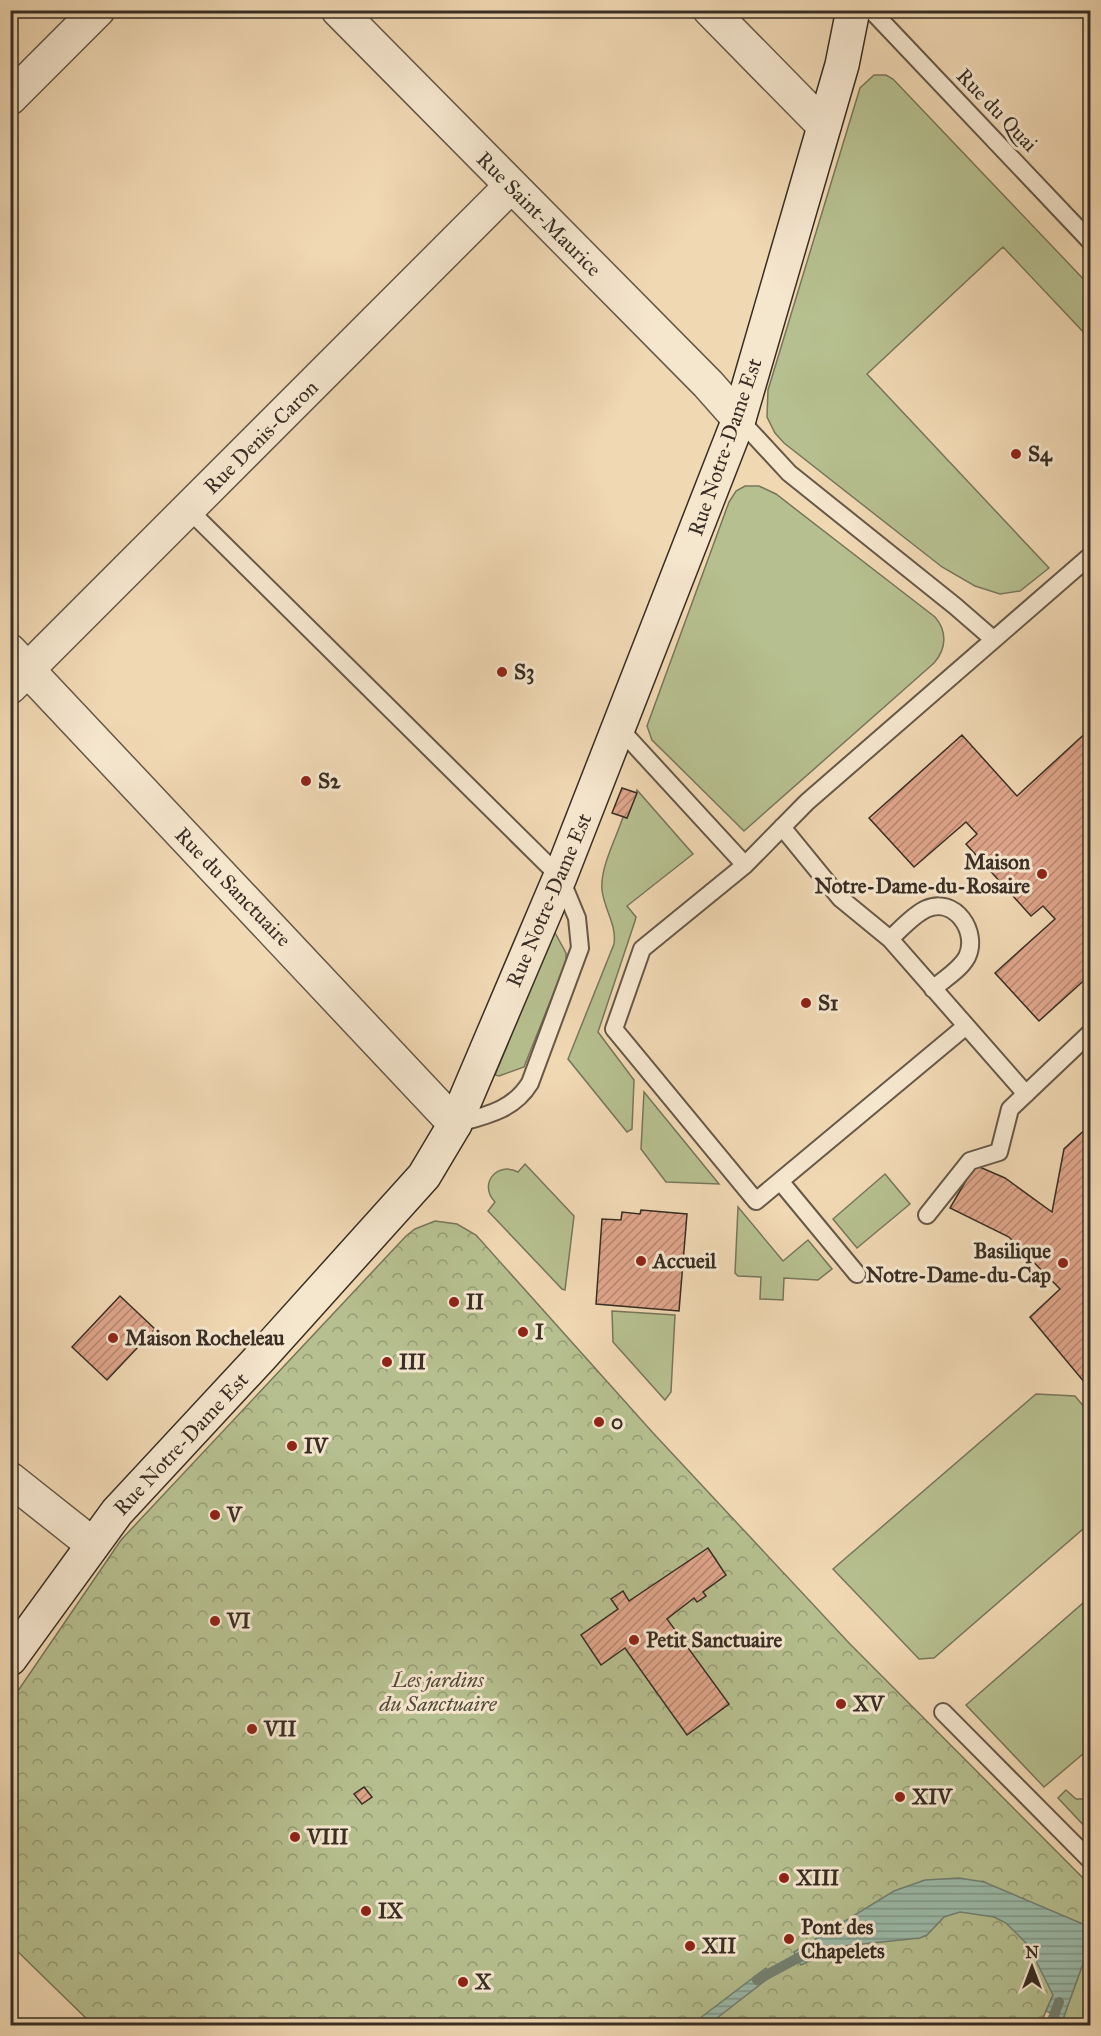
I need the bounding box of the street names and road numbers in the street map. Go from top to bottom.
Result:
street label: Rue du Quai [951,63,1043,157]
street label: Rue Saint-Maurice [471,146,607,282]
street label: Rue Notre-Dame Est [682,354,768,539]
street label: Rue Denis-Caron [198,374,324,500]
street label: Rue Notre-Dame Est [501,809,598,991]
street label: Rue du Sanctuaire [169,822,297,952]
street label: Rue Notre-Dame Est [108,1367,254,1521]

